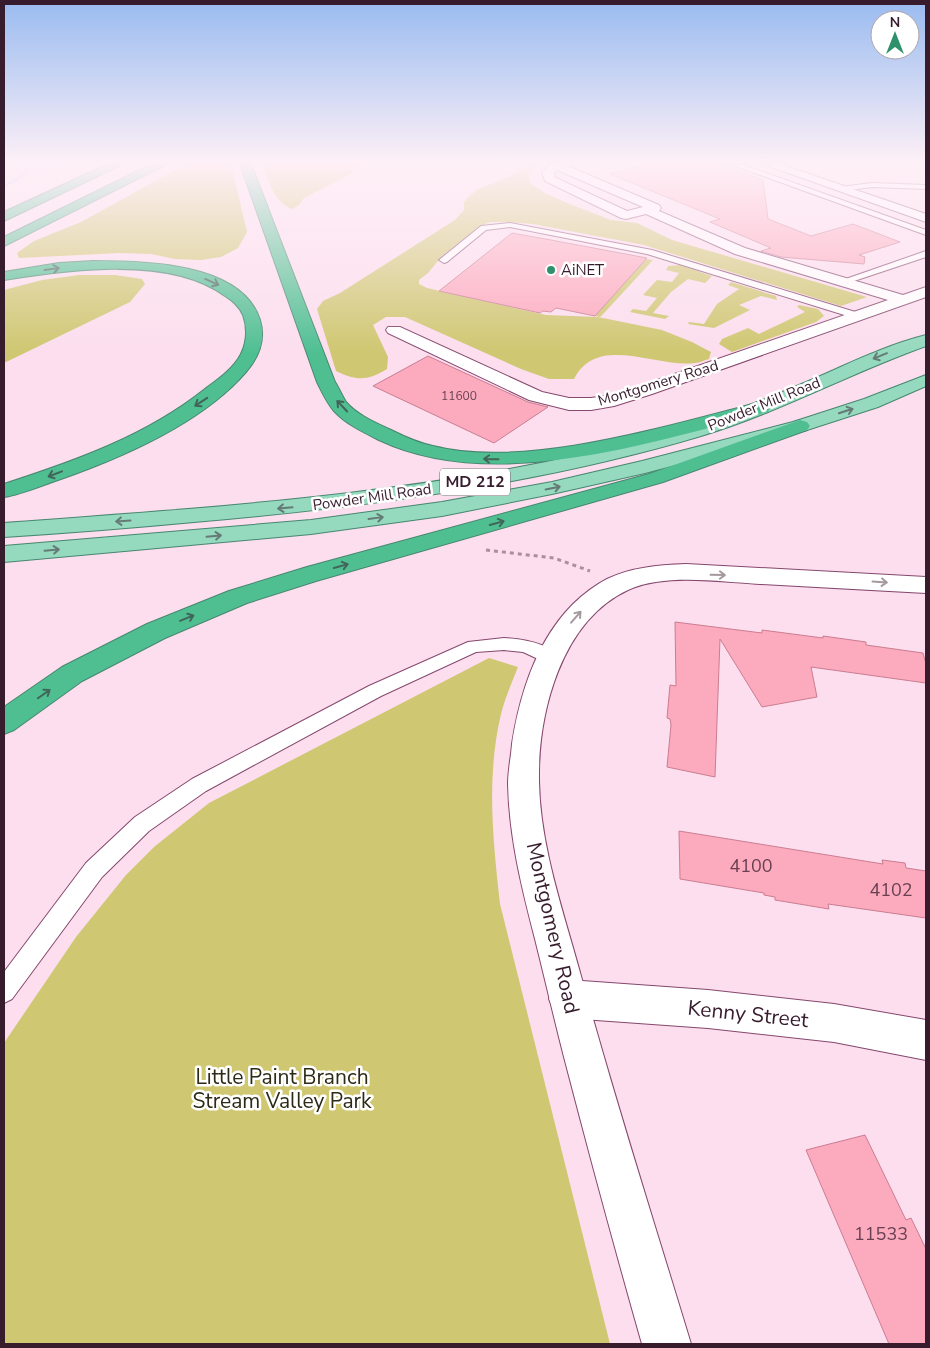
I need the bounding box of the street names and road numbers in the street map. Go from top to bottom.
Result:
street label: Montgomery Road [595,355,721,411]
street label: Powder Mill Road [705,372,823,436]
road number: MD 212 [440,468,510,496]
street label: Powder Mill Road [311,479,433,515]
street label: Montgomery Road [520,840,586,1016]
street label: Kenny Street [686,994,810,1034]

